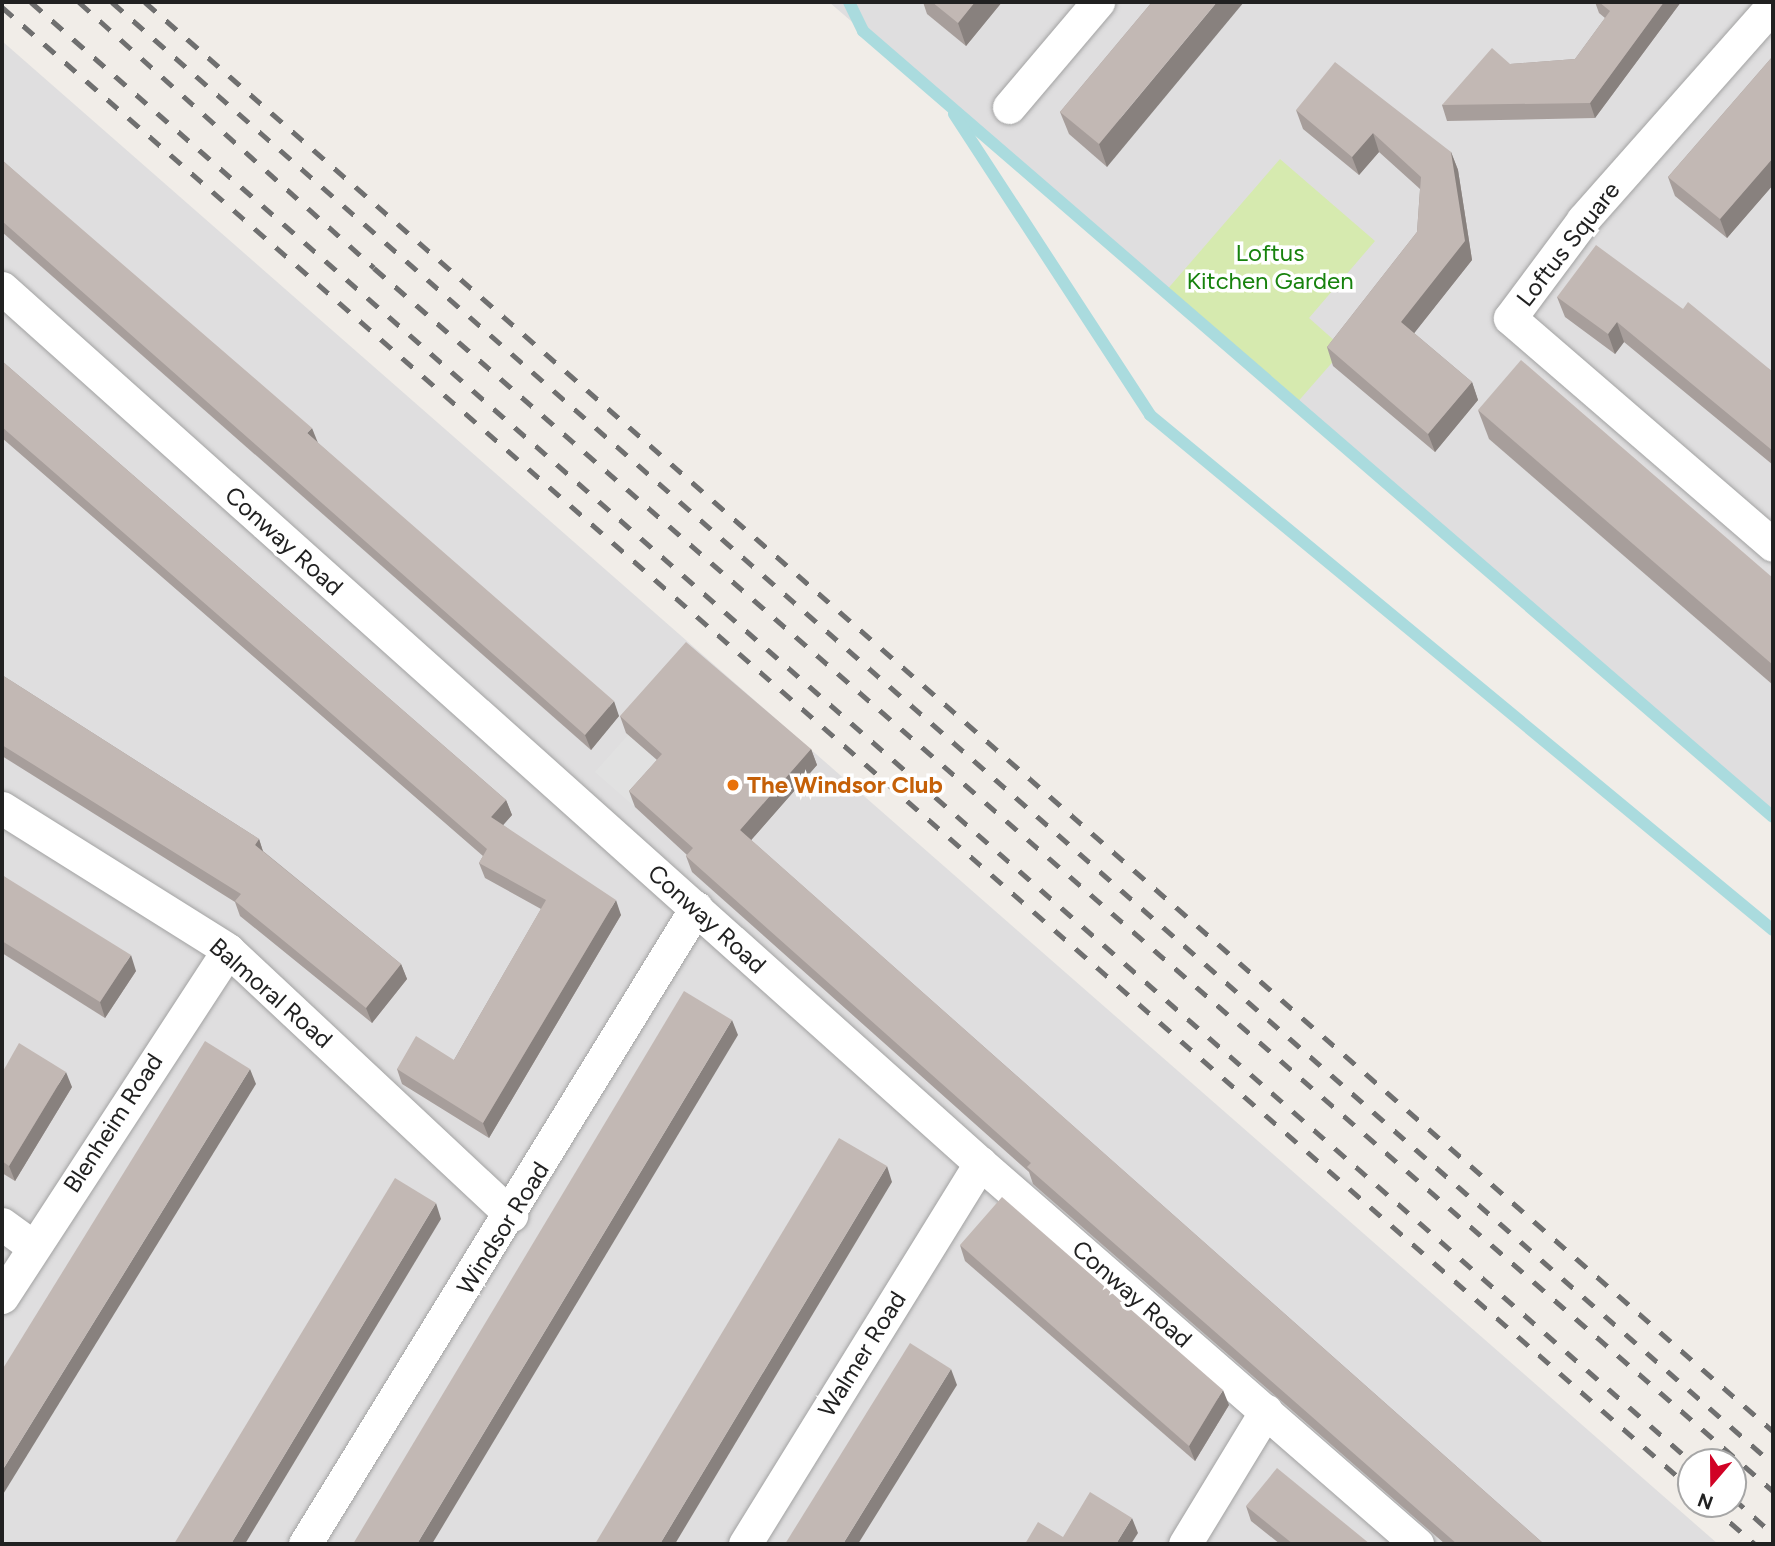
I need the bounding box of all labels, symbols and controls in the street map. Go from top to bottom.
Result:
street label: Loftus Square [1510,176,1626,312]
park label: Loftus Kitchen Garden [1186,239,1354,295]
street label: Conway Road [219,481,349,601]
place label: The Windsor Club [747,771,943,799]
marker: The Windsor Club [725,777,741,793]
street label: Conway Road [642,859,772,979]
street label: Balmoral Road [204,932,338,1054]
street label: Blenheim Road [57,1048,169,1198]
street label: Windsor Road [451,1157,555,1299]
street label: Conway Road [1066,1234,1198,1354]
street label: Walmer Road [812,1286,912,1422]
north arrow [1677,1448,1747,1518]
text: N [1694,1488,1716,1515]

